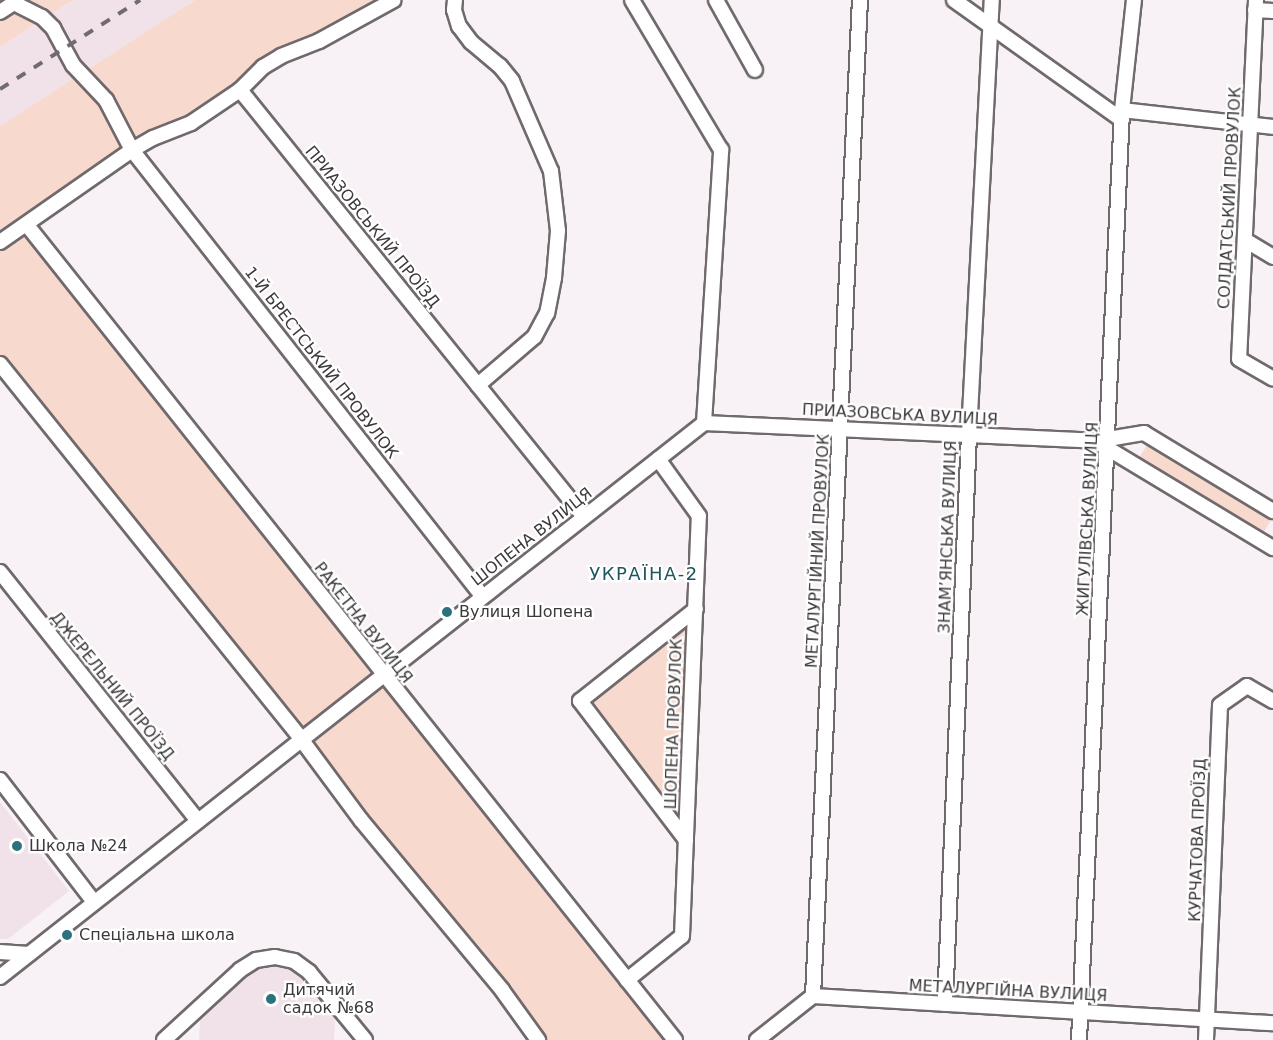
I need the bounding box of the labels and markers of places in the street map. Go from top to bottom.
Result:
place label: Вулиця Шопена [459,602,593,622]
marker: Вулиця Шопена [440,605,454,619]
place label: Школа №24 [29,836,128,856]
marker: Школа №24 [10,839,24,853]
place label: Спеціальна школа [79,925,235,945]
marker: Спеціальна школа [60,928,74,942]
place label: Дитячий садок №68 [283,980,374,1018]
marker: Дитячий садок №68 [264,992,278,1006]

